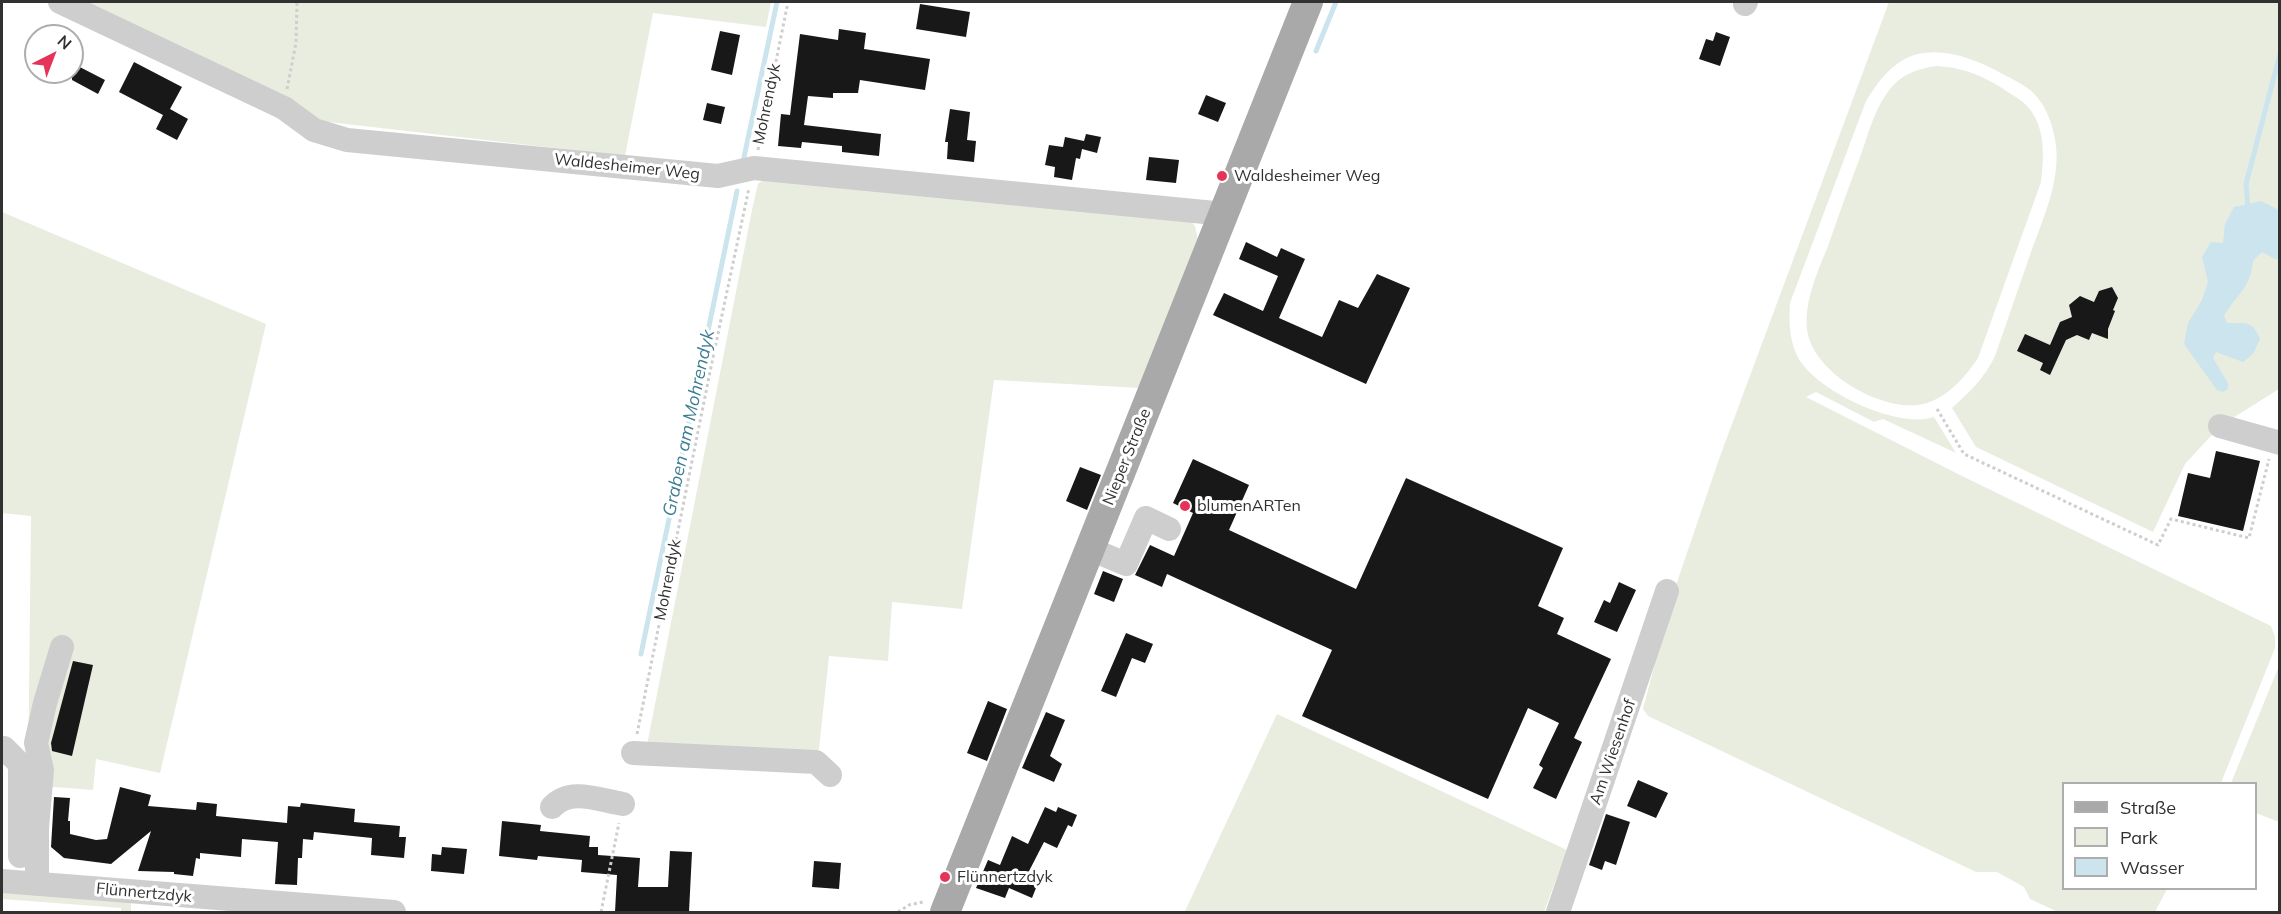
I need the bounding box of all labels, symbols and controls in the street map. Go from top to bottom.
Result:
north arrow [24,24,84,84]
text: N [54,31,76,54]
street label: Mohrendyk [749,62,785,146]
street label: Waldesheimer Weg [553,150,701,184]
place label: Waldesheimer Weg [1234,166,1380,186]
marker: Waldesheimer Weg [1215,169,1229,183]
water label: Graben am Mohrendyk [659,328,719,518]
street label: Nieper Straße [1099,406,1155,508]
place label: blumenARTen [1197,496,1301,516]
marker: blumenARTen [1178,499,1192,513]
street label: Mohrendyk [651,538,685,622]
street label: Am Wiesenhof [1586,697,1640,807]
legend [2062,782,2257,890]
text: Straße [2120,796,2176,819]
text: Park [2120,826,2158,849]
text: Wasser [2120,856,2184,879]
place label: Flünnertzdyk [957,867,1053,887]
marker: Flünnertzdyk [938,870,952,884]
street label: Flünnertzdyk [95,879,193,907]

